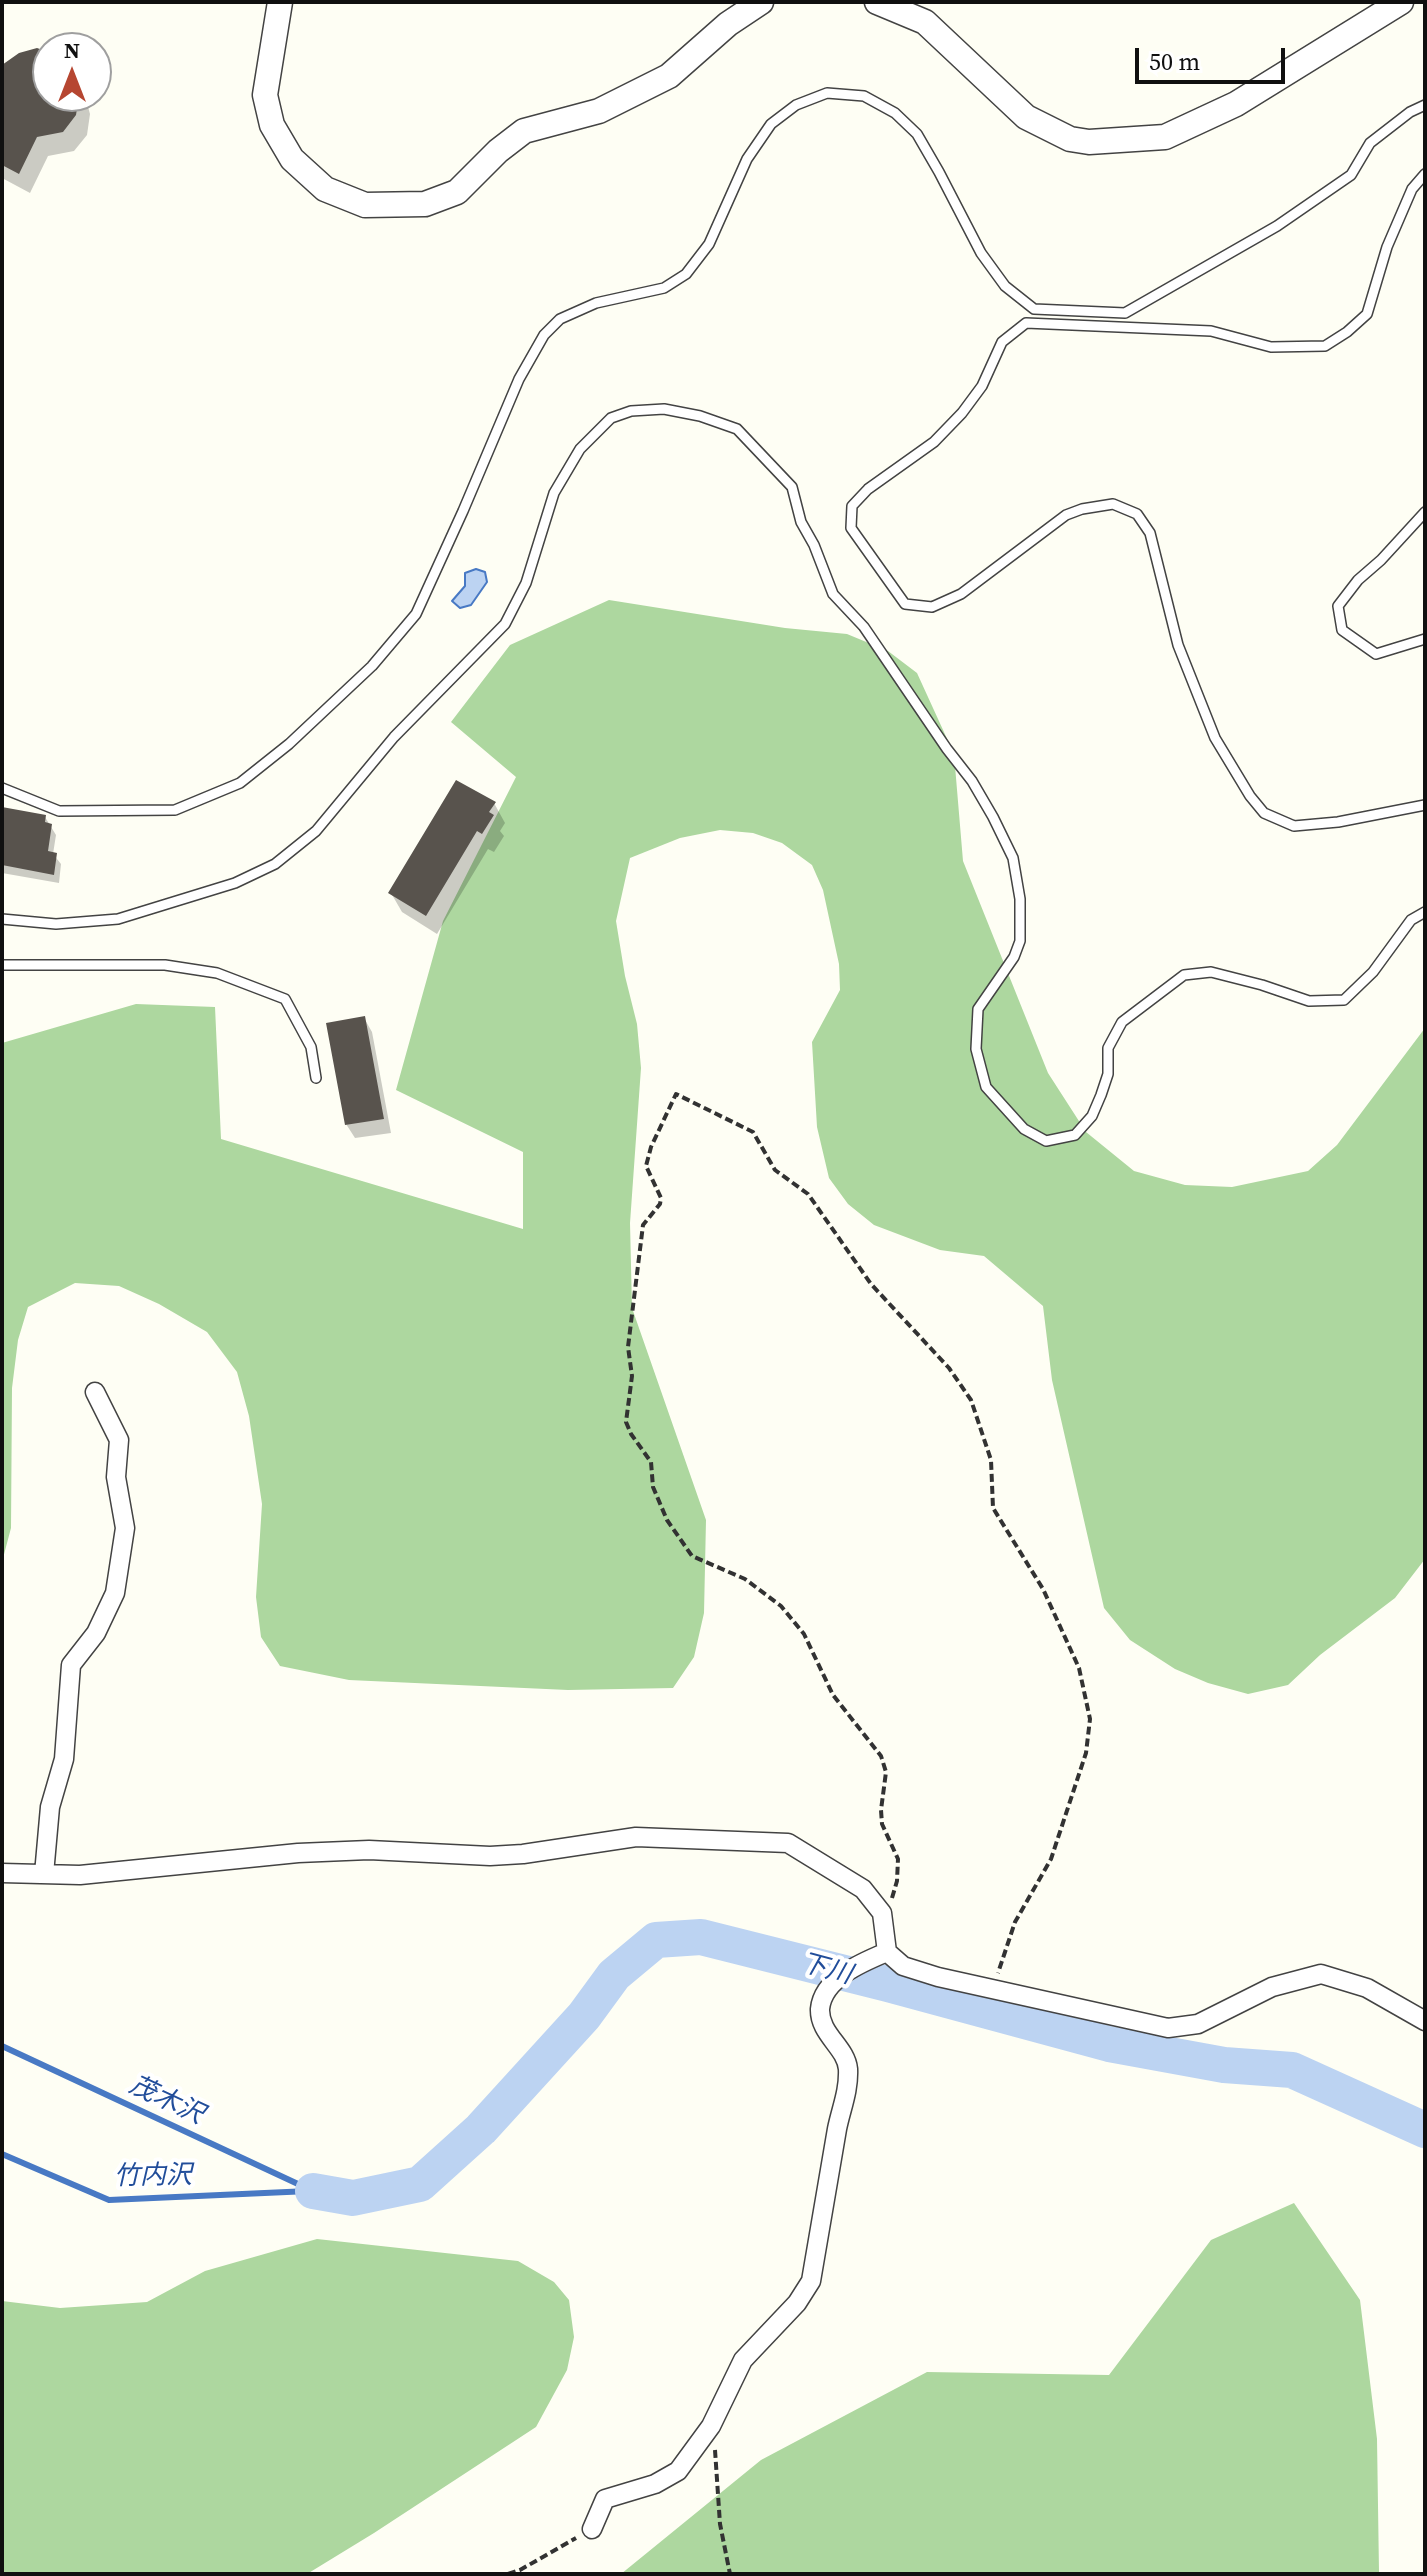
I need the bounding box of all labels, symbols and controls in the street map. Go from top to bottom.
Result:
north arrow [32,32,112,112]
scale bar [1139,32,1289,82]
text: N [64,35,80,65]
text: 50 m [1149,45,1200,78]
water label: 下川 [797,1948,855,1992]
water label: 茂木沢 [124,2070,208,2132]
water label: 竹内沢 [114,2161,192,2193]

